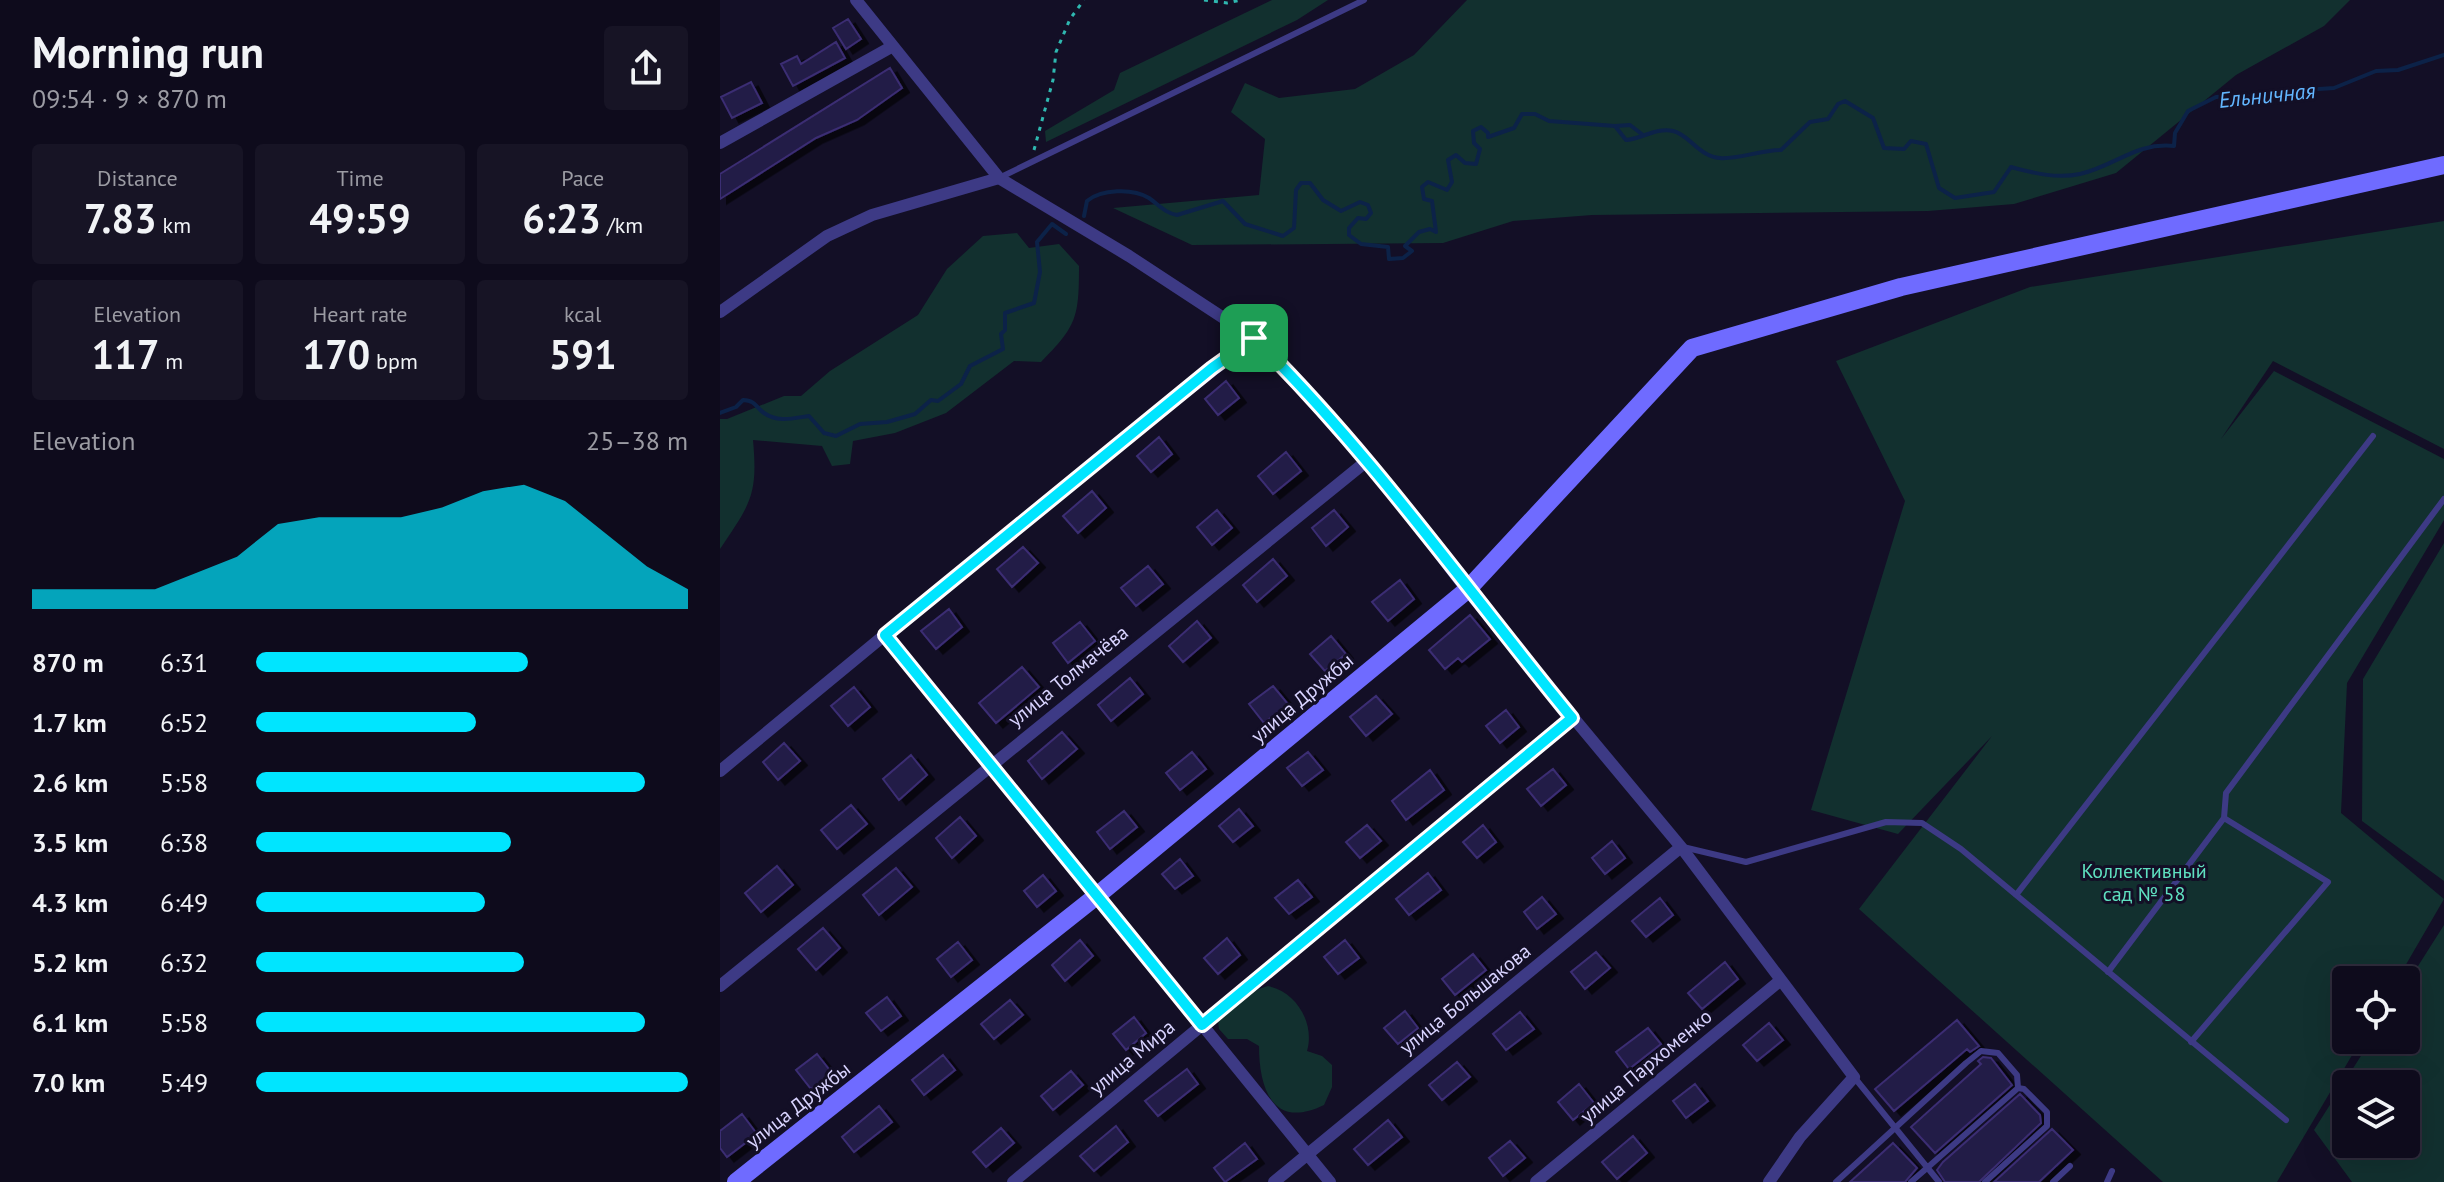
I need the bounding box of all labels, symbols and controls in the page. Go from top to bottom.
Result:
text: Morning run [32,23,264,80]
button: share [604,26,688,110]
water label: Ельничная [2217,76,2317,114]
text: 09:54 · 9 × 870 m [32,82,227,115]
text: Distance [97,164,178,192]
text: Time [336,164,384,192]
text: Pace [561,164,604,192]
text: 7.83 [84,192,157,244]
text: 49:59 [309,192,411,244]
text: 6:23 [522,192,601,244]
text: km [157,211,191,239]
text: /km [601,211,643,239]
text: Elevation [94,300,181,328]
text: Heart rate [312,300,408,328]
text: kcal [564,300,601,328]
pin [1220,304,1288,372]
icon: arrive [1232,316,1276,360]
text: 117 [91,328,159,380]
text: 170 [302,328,370,380]
text: 591 [549,328,617,380]
text: m [159,347,183,375]
text: bpm [370,347,418,375]
text: Elevation [32,424,136,457]
text: 25–38 m [586,424,688,457]
street label: улица Толмачёва [1003,619,1133,733]
text: 870 m [32,646,104,679]
text: 6:31 [160,646,208,679]
street label: улица Дружбы [1245,648,1359,748]
text: 1.7 km [32,706,107,739]
text: 6:52 [160,706,208,739]
text: 2.6 km [32,766,108,799]
text: 5:58 [160,766,208,799]
text: 3.5 km [32,826,108,859]
text: 6:38 [160,826,208,859]
park label: Коллективный сад № 58 [2081,858,2207,907]
text: 4.3 km [32,886,108,919]
text: 6:49 [160,886,208,919]
street label: улица Большакова [1394,938,1536,1060]
text: 5.2 km [32,946,108,979]
text: 6:32 [160,946,208,979]
map controls [2332,966,2420,1158]
button: locate [2332,966,2420,1054]
street label: улица Пархоменко [1575,1003,1717,1129]
text: 6.1 km [32,1006,108,1039]
text: 5:58 [160,1006,208,1039]
street label: улица Мира [1084,1014,1180,1100]
street label: улица Дружбы [740,1056,856,1154]
text: 7.0 km [32,1066,105,1099]
text: 5:49 [160,1066,208,1099]
button: layers [2332,1070,2420,1158]

